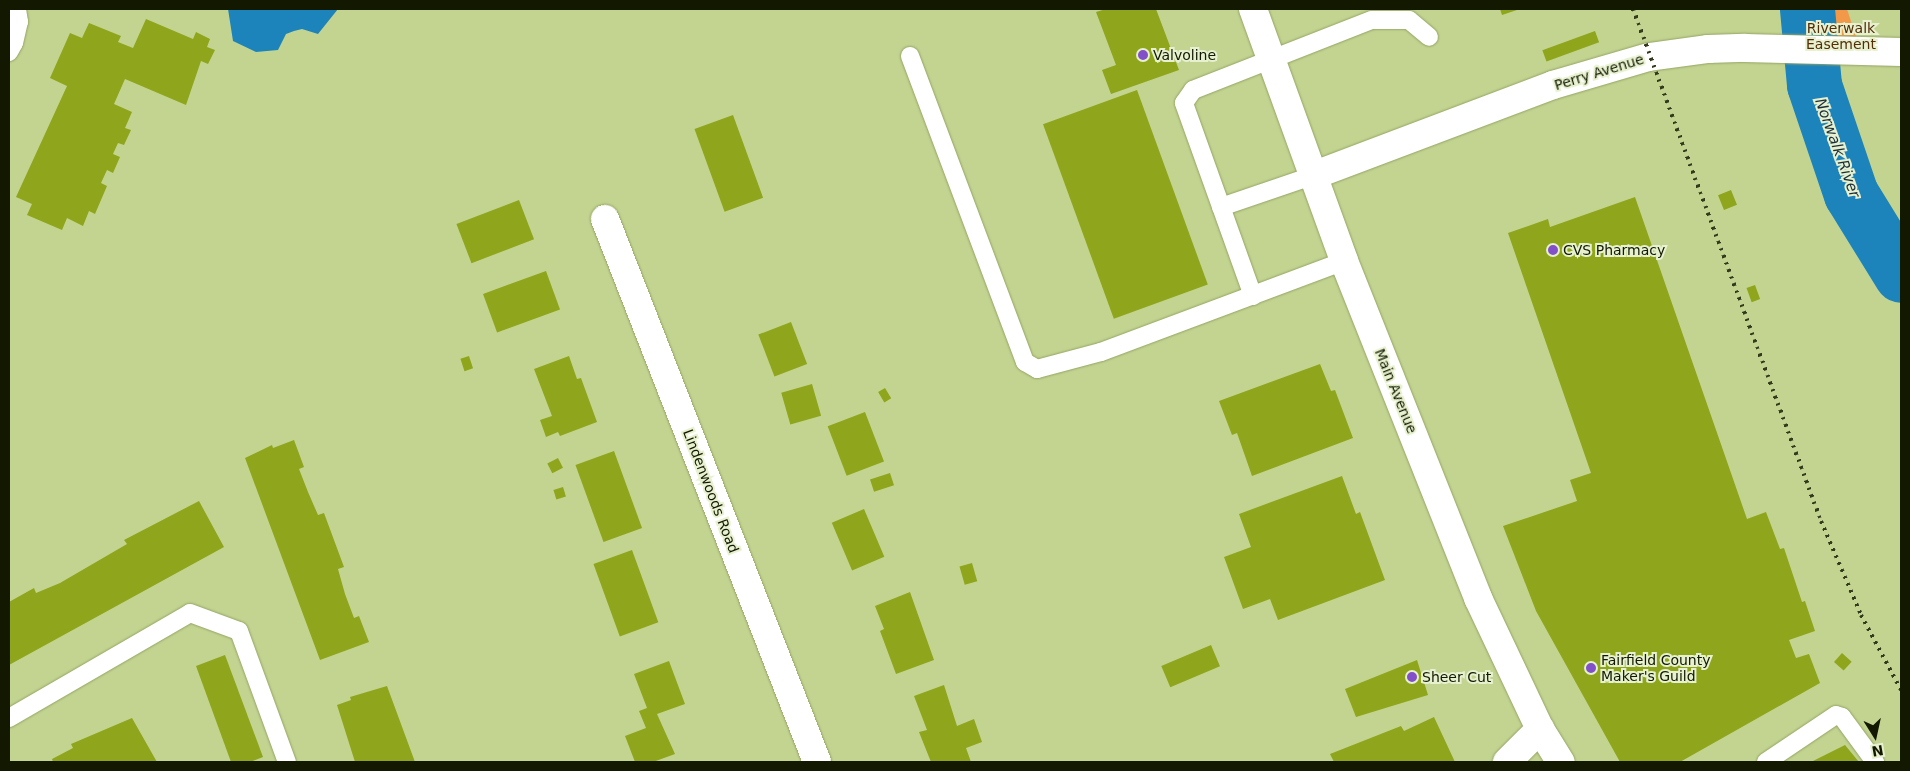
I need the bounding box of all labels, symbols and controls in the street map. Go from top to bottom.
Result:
park label: Riverwalk Easement [1806,20,1876,52]
place label: Valvoline [1153,47,1216,63]
marker: Valvoline [1137,49,1149,61]
street label: Perry Avenue [1552,50,1646,94]
water label: Norwalk River [1811,96,1863,200]
place label: CVS Pharmacy [1563,242,1665,258]
marker: CVS Pharmacy [1547,244,1559,256]
street label: Main Avenue [1371,346,1421,436]
street label: Lindenwoods Road [680,427,742,555]
place label: Fairfield County Maker's Guild [1601,652,1711,684]
marker: Fairfield County Maker's Guild [1585,662,1597,674]
place label: Sheer Cut [1422,669,1491,685]
marker: Sheer Cut [1406,671,1418,683]
north arrow [1850,711,1900,761]
text: N [1870,742,1885,760]

